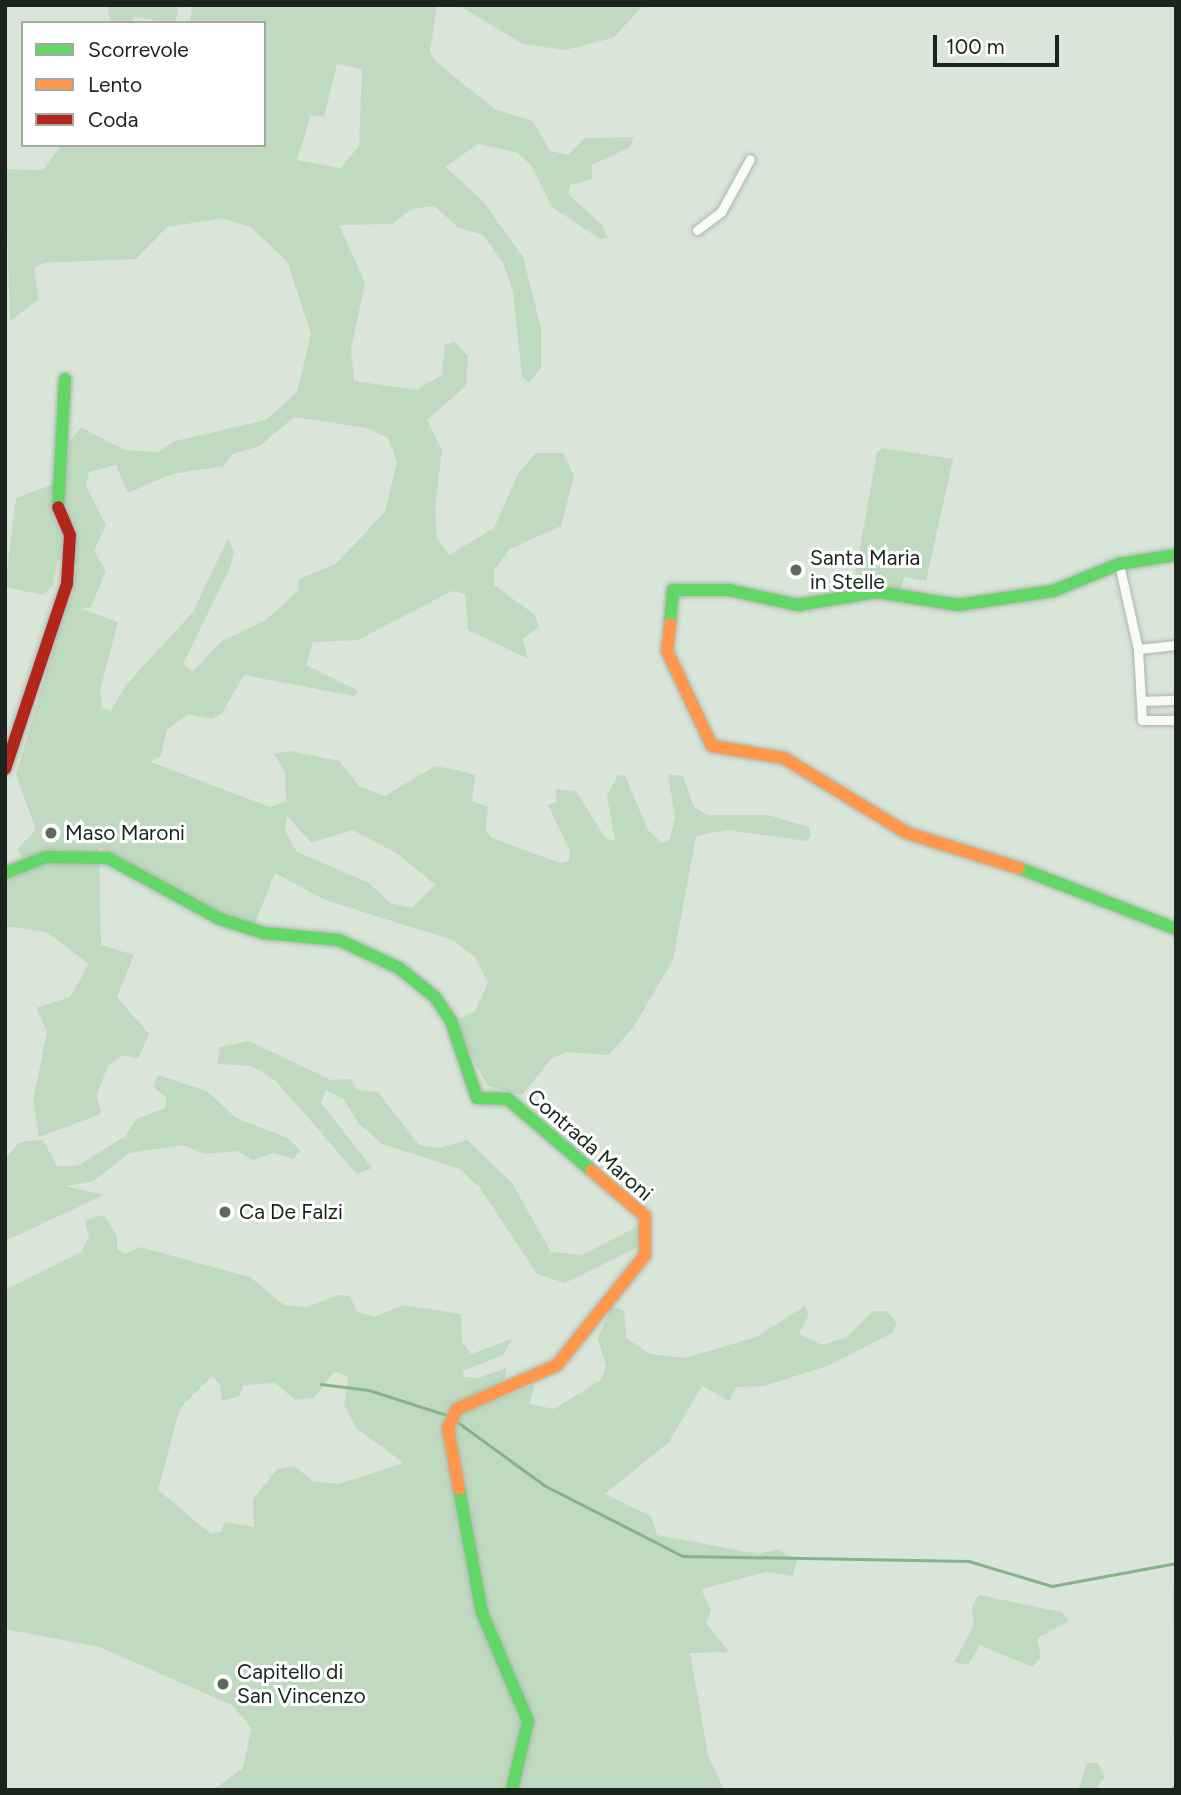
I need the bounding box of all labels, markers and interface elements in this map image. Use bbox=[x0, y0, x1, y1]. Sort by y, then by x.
legend bbox=[21, 21, 266, 147]
scale bar bbox=[936, 21, 1062, 65]
text: 100 m bbox=[946, 34, 1005, 59]
text: Scorrevole bbox=[88, 37, 189, 62]
text: Lento bbox=[88, 72, 142, 97]
text: Coda bbox=[88, 107, 138, 132]
place label: Santa Maria in Stelle bbox=[810, 545, 920, 595]
marker: Santa Maria in Stelle bbox=[788, 562, 804, 578]
place label: Maso Maroni bbox=[65, 820, 185, 846]
marker: Maso Maroni bbox=[43, 825, 59, 841]
street label: Contrada Maroni bbox=[522, 1084, 658, 1206]
place label: Ca De Falzi bbox=[239, 1199, 343, 1225]
marker: Ca De Falzi bbox=[217, 1204, 233, 1220]
place label: Capitello di San Vincenzo bbox=[237, 1659, 366, 1709]
marker: Capitello di San Vincenzo bbox=[215, 1676, 231, 1692]

